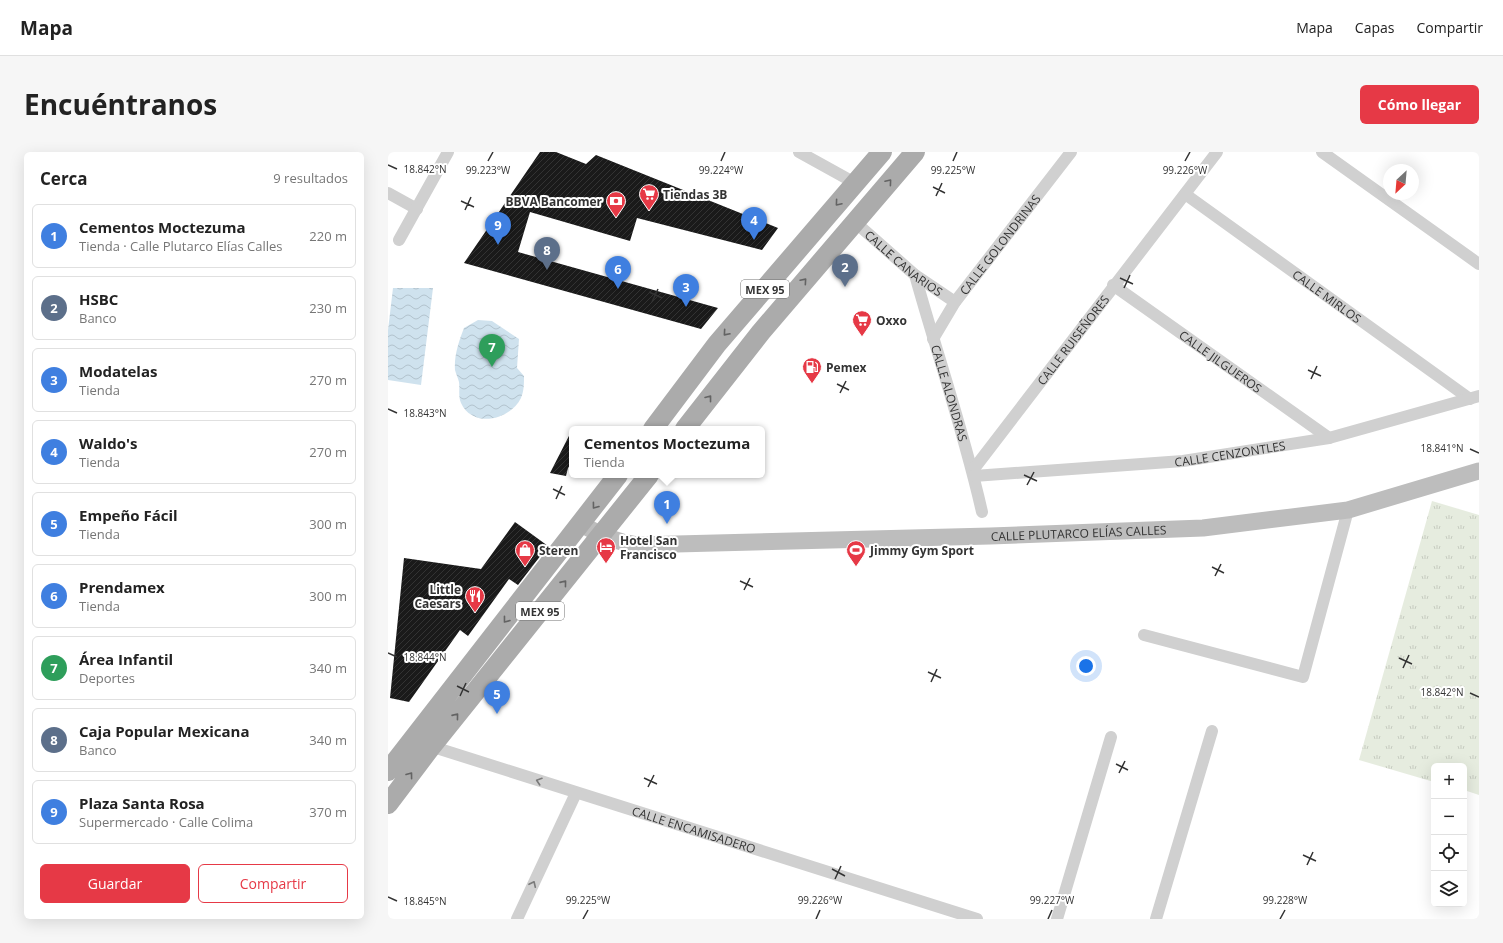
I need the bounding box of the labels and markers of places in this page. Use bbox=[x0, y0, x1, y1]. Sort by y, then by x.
supermarket icon: Tiendas 3B bbox=[638, 183, 660, 211]
place label: Tiendas 3B bbox=[663, 186, 727, 203]
bank icon: BBVA Bancomer bbox=[605, 190, 627, 218]
place label: BBVA Bancomer bbox=[506, 193, 603, 210]
pin: 4 bbox=[741, 207, 767, 240]
pin: 9 bbox=[485, 212, 511, 245]
pin: 8 bbox=[534, 237, 560, 270]
pin: 2 bbox=[832, 254, 858, 287]
pin: 6 bbox=[605, 256, 631, 289]
pin: 3 bbox=[673, 274, 699, 307]
supermarket icon: Oxxo bbox=[851, 309, 873, 337]
place label: Oxxo bbox=[876, 312, 907, 329]
pin: 7 bbox=[479, 334, 505, 367]
fuel station icon: Pemex bbox=[801, 356, 823, 384]
place label: Pemex bbox=[826, 359, 866, 376]
pin: 1 bbox=[654, 491, 680, 524]
place label: Hotel San Francisco bbox=[620, 532, 677, 563]
hotel icon: Hotel San Francisco bbox=[595, 536, 617, 564]
shop icon: Steren bbox=[514, 539, 536, 567]
sports icon: Jimmy Gym Sport bbox=[845, 539, 867, 567]
place label: Steren bbox=[539, 542, 578, 559]
place label: Jimmy Gym Sport bbox=[869, 542, 974, 559]
place label: Little Caesars bbox=[414, 581, 461, 612]
restaurant icon: Little Caesars bbox=[464, 585, 486, 613]
pin: 5 bbox=[484, 681, 510, 714]

